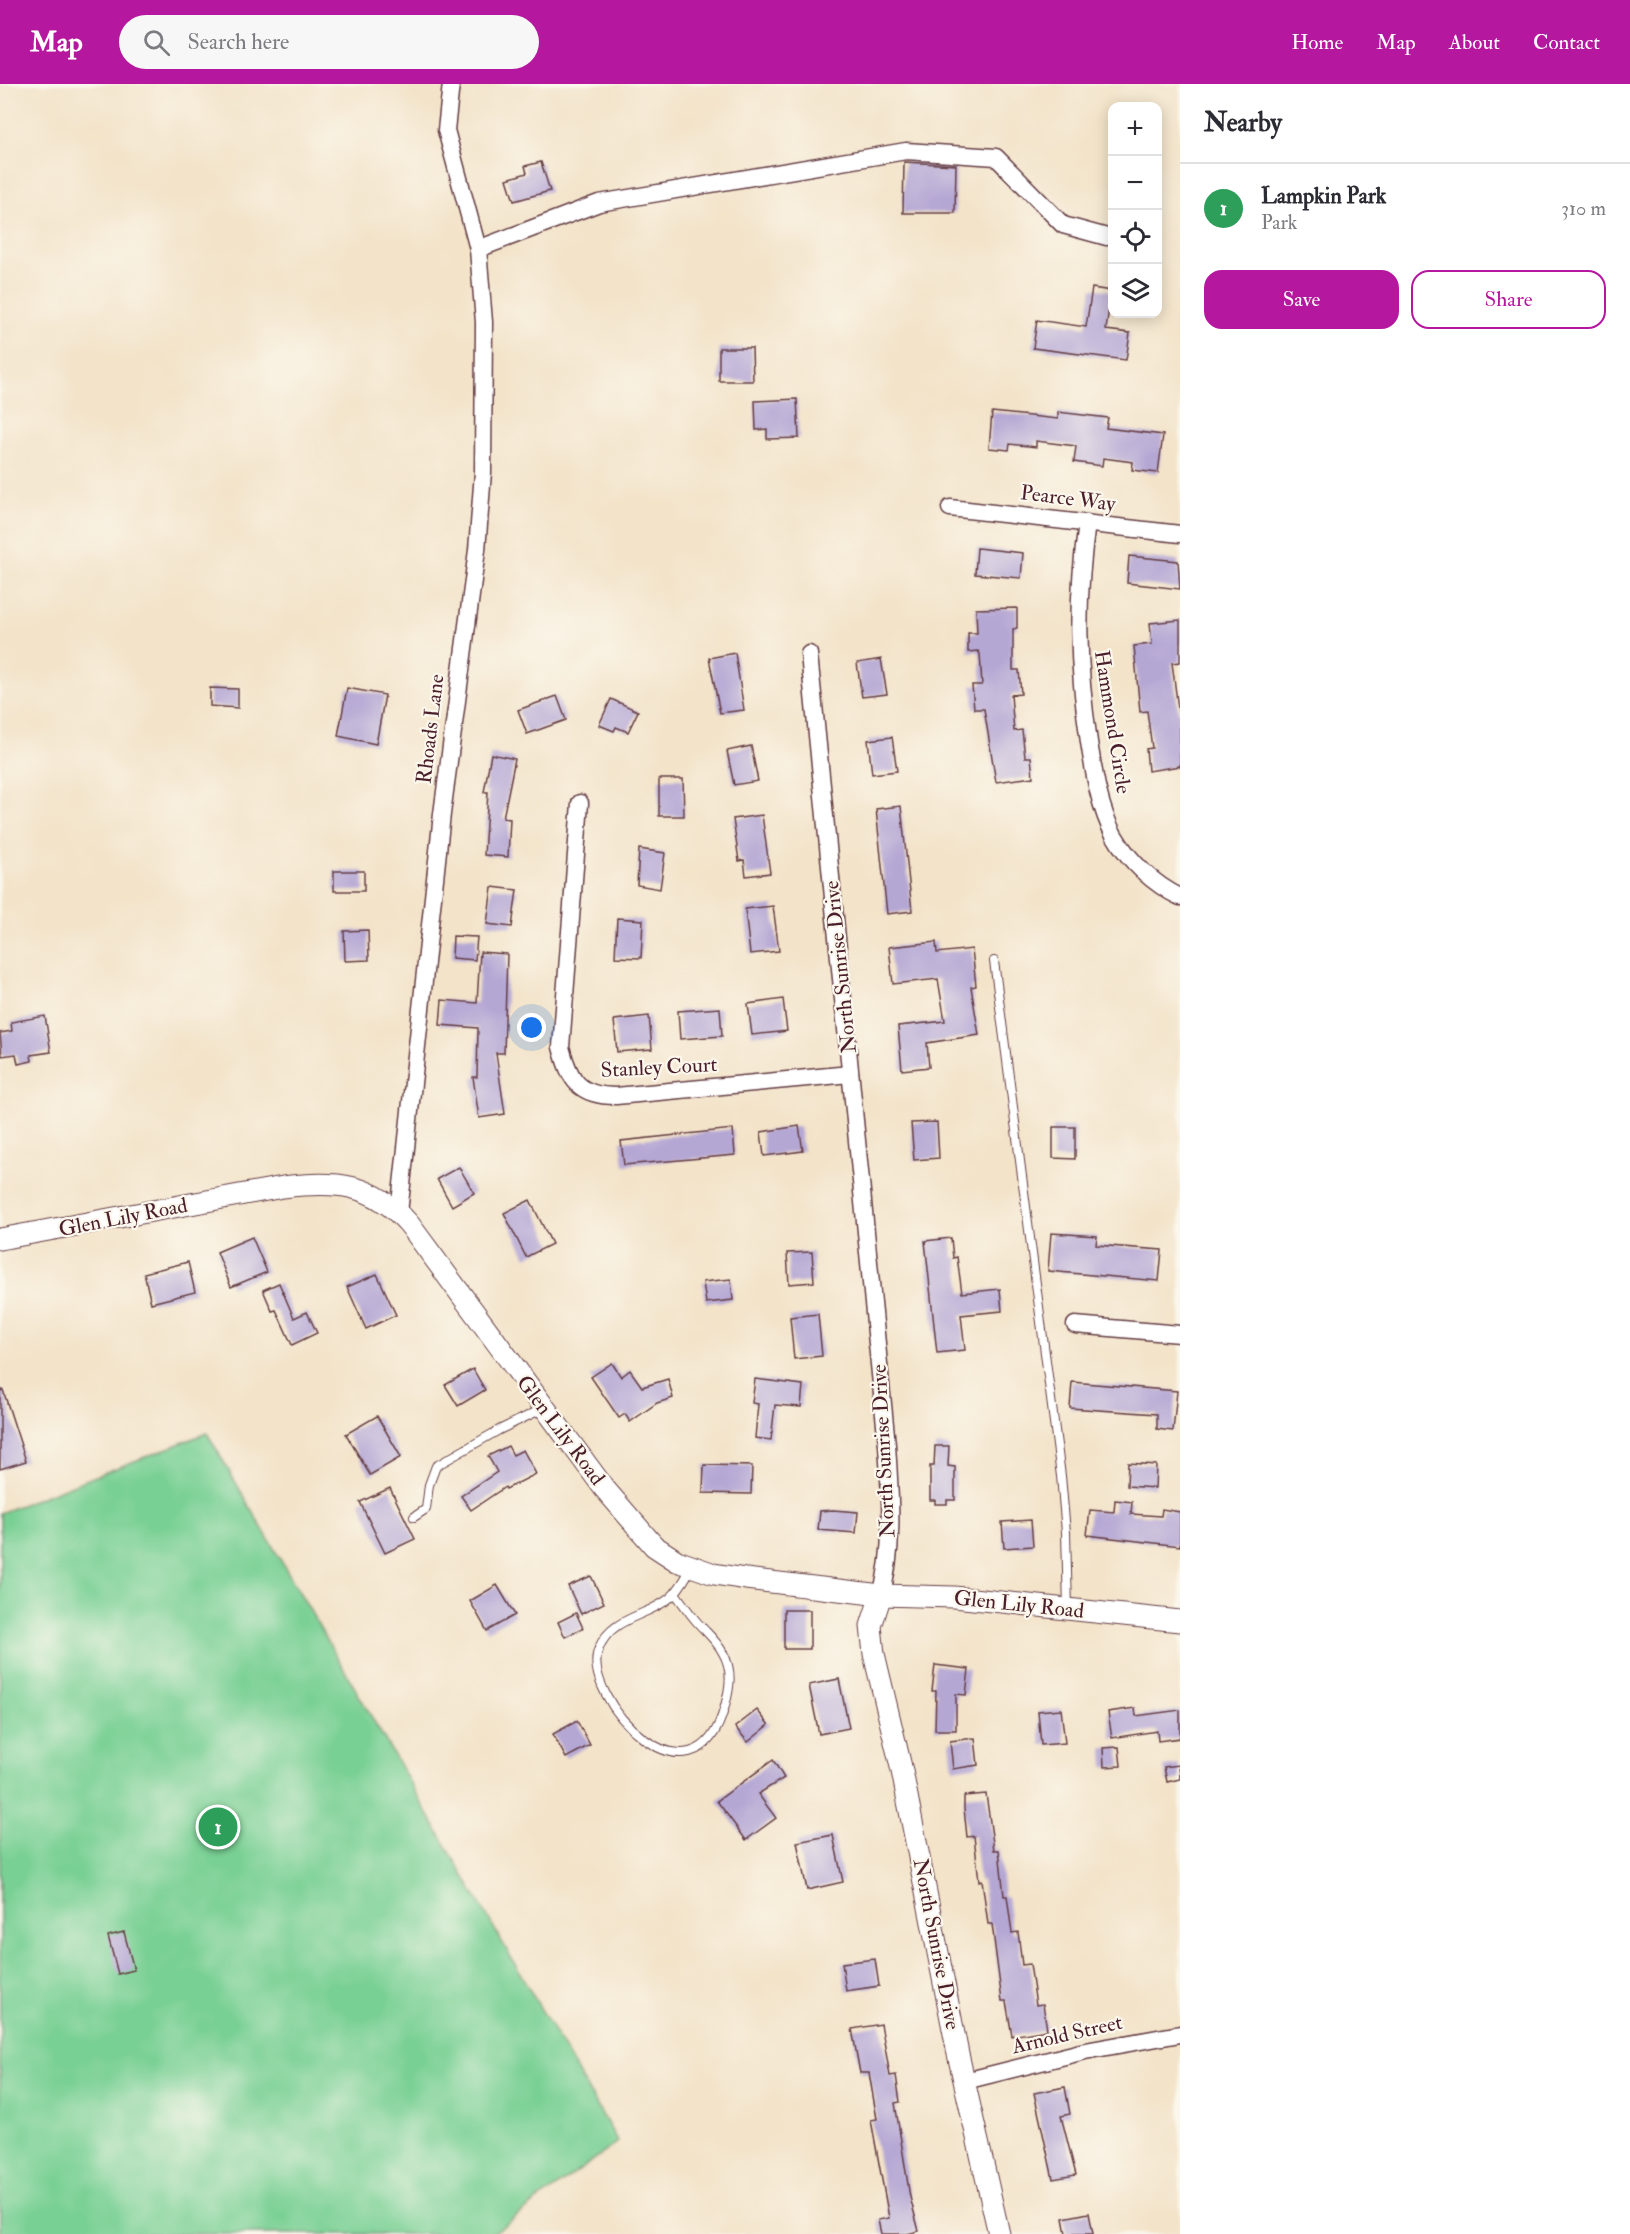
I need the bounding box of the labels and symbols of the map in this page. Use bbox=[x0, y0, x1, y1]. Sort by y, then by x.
street label: Pearce Way bbox=[1019, 479, 1118, 518]
street label: Hammond Circle bbox=[1088, 648, 1137, 796]
street label: Rhoads Lane bbox=[410, 673, 451, 785]
street label: North Sunrise Drive bbox=[818, 879, 863, 1055]
your location bbox=[517, 1013, 546, 1042]
street label: Stanley Court bbox=[600, 1051, 718, 1084]
street label: Glen Lily Road bbox=[56, 1192, 190, 1243]
street label: North Sunrise Drive bbox=[865, 1363, 902, 1538]
street label: Glen Lily Road bbox=[511, 1370, 611, 1491]
street label: Glen Lily Road bbox=[953, 1584, 1086, 1625]
pin: 1 bbox=[198, 1804, 238, 1850]
street label: North Sunrise Drive bbox=[907, 1856, 966, 2032]
street label: Arnold Street bbox=[1008, 2009, 1125, 2061]

